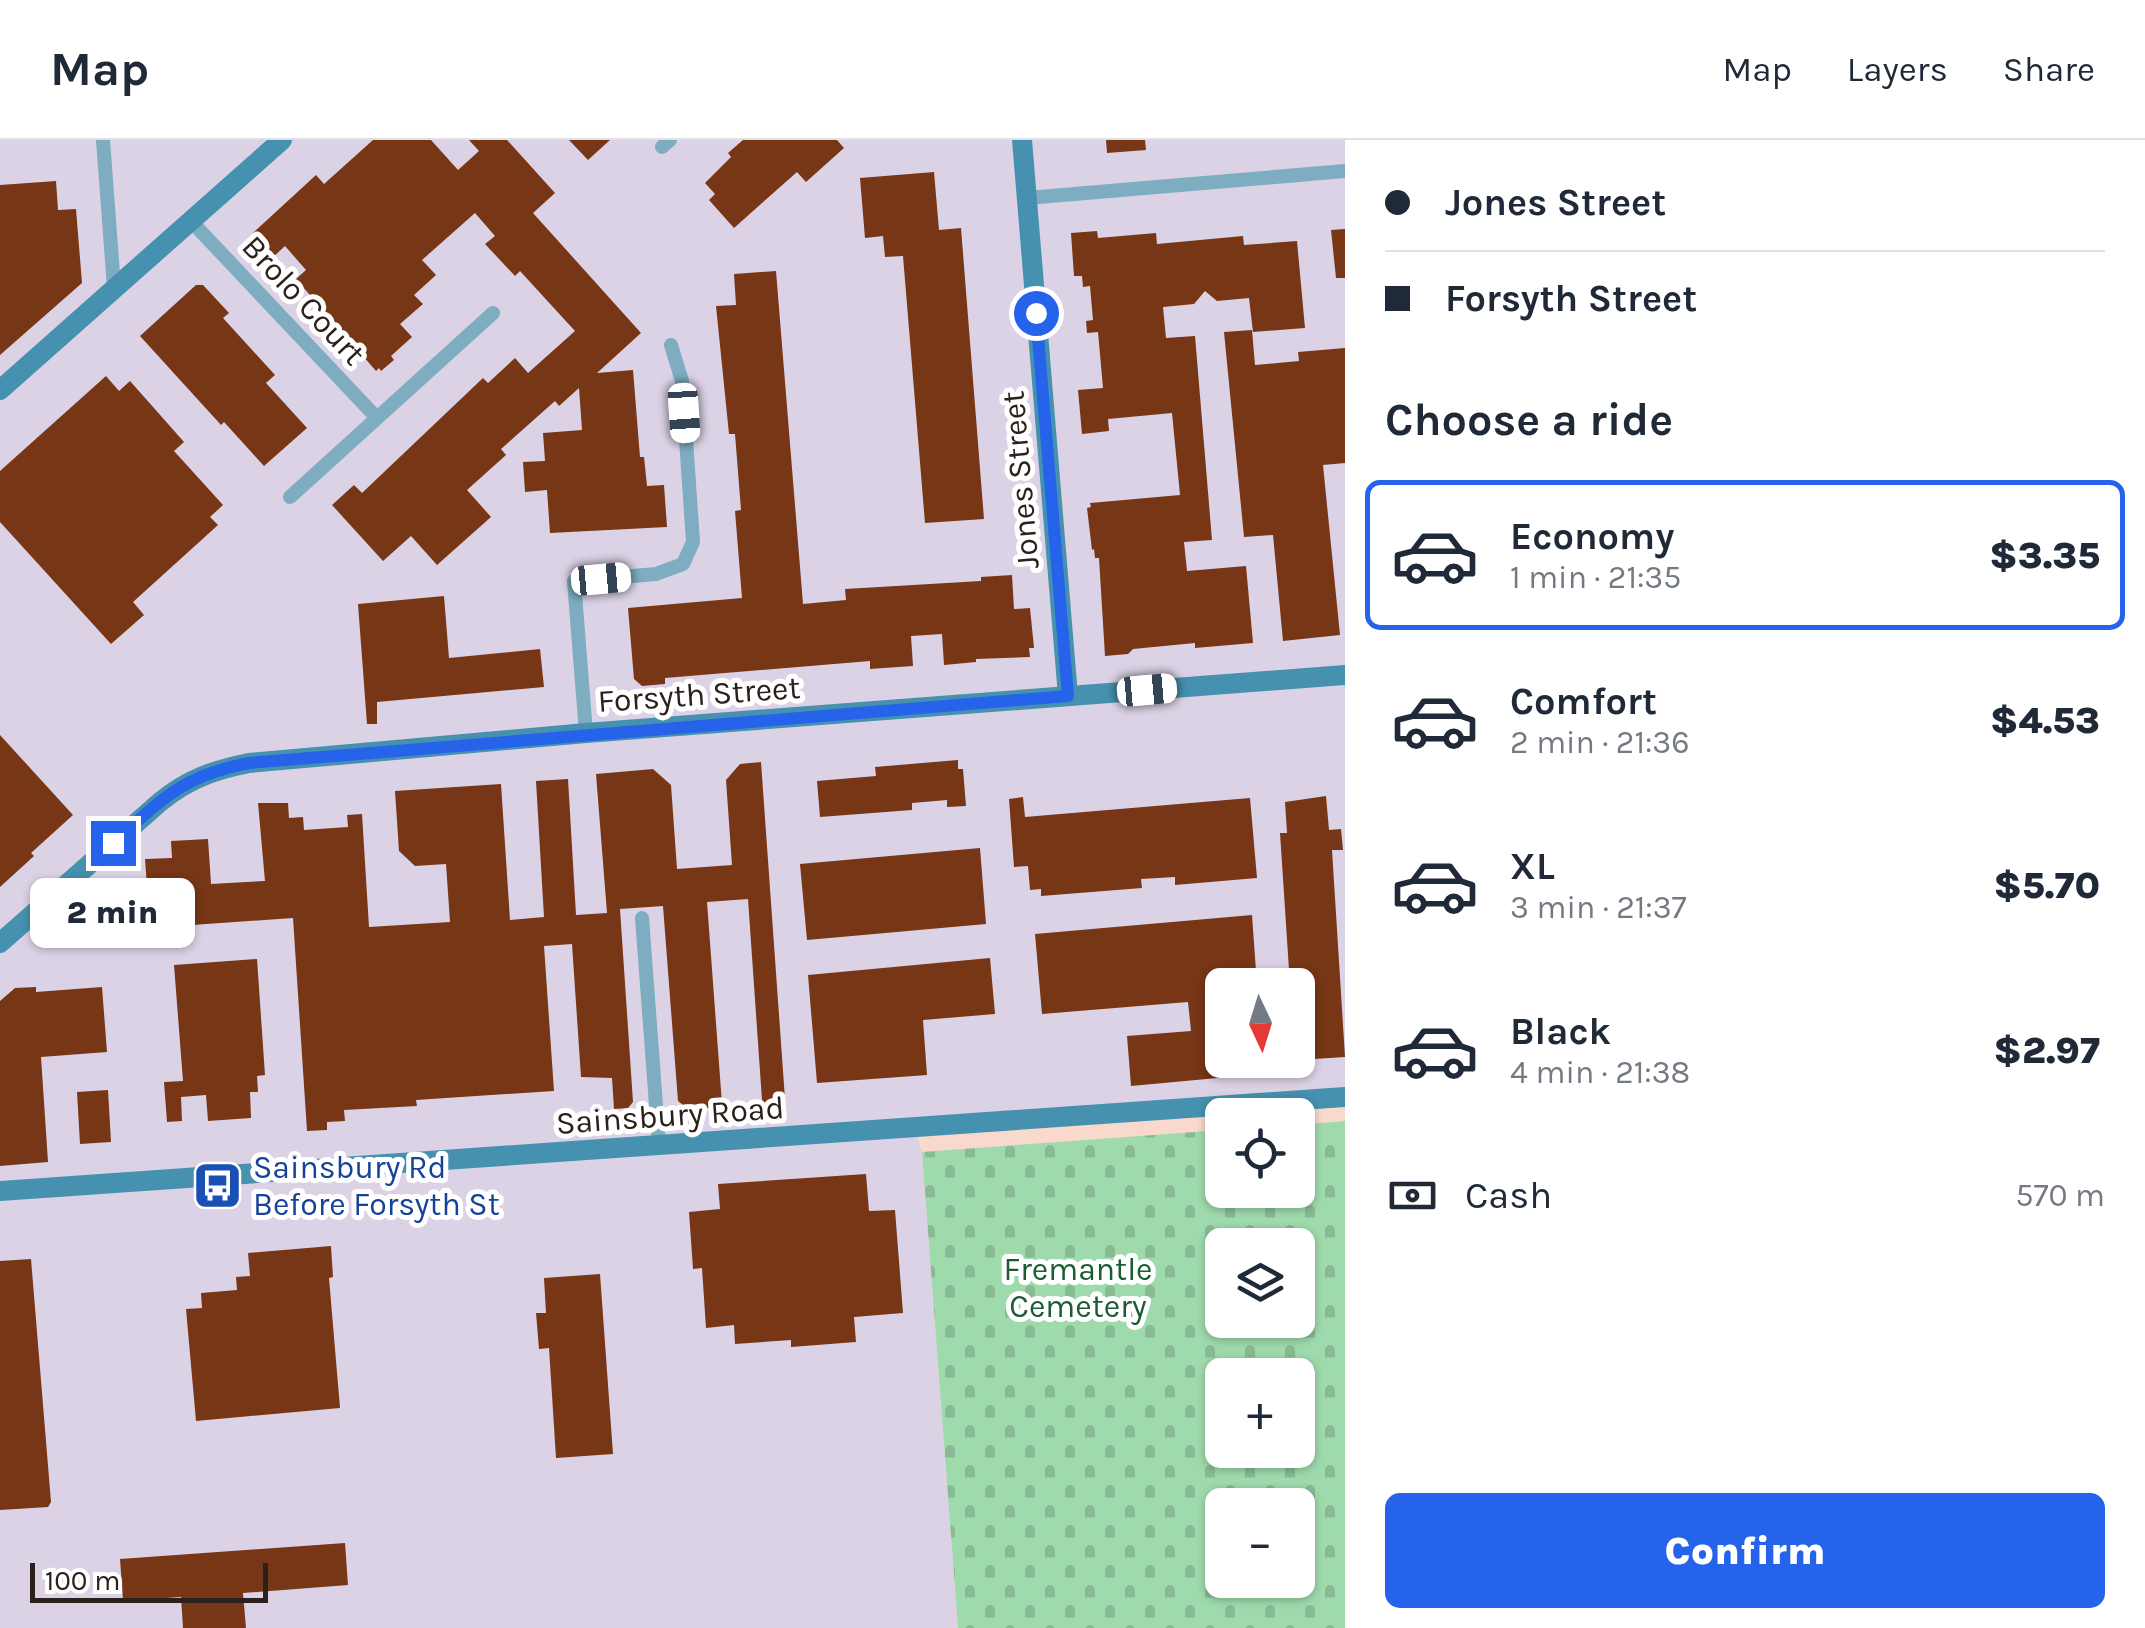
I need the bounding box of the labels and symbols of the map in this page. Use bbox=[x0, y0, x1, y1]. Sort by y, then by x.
street label: Brolo Court bbox=[234, 228, 373, 373]
route start bbox=[1014, 291, 1059, 336]
car bbox=[667, 382, 701, 444]
street label: Jones Street bbox=[994, 389, 1047, 570]
car bbox=[570, 561, 632, 597]
street label: Forsyth Street bbox=[597, 669, 801, 720]
car bbox=[1116, 672, 1178, 708]
route end bbox=[91, 821, 136, 866]
callout: 2 min bbox=[31, 878, 196, 948]
north arrow bbox=[1205, 968, 1315, 1078]
street label: Sainsbury Road bbox=[555, 1089, 785, 1142]
place label: Sainsbury Rd Before Forsyth St bbox=[253, 1149, 500, 1223]
bus stop icon: Sainsbury Rd Before Forsyth St bbox=[192, 1159, 244, 1211]
park label: Fremantle Cemetery bbox=[1003, 1251, 1153, 1325]
scale bar bbox=[30, 1558, 268, 1602]

